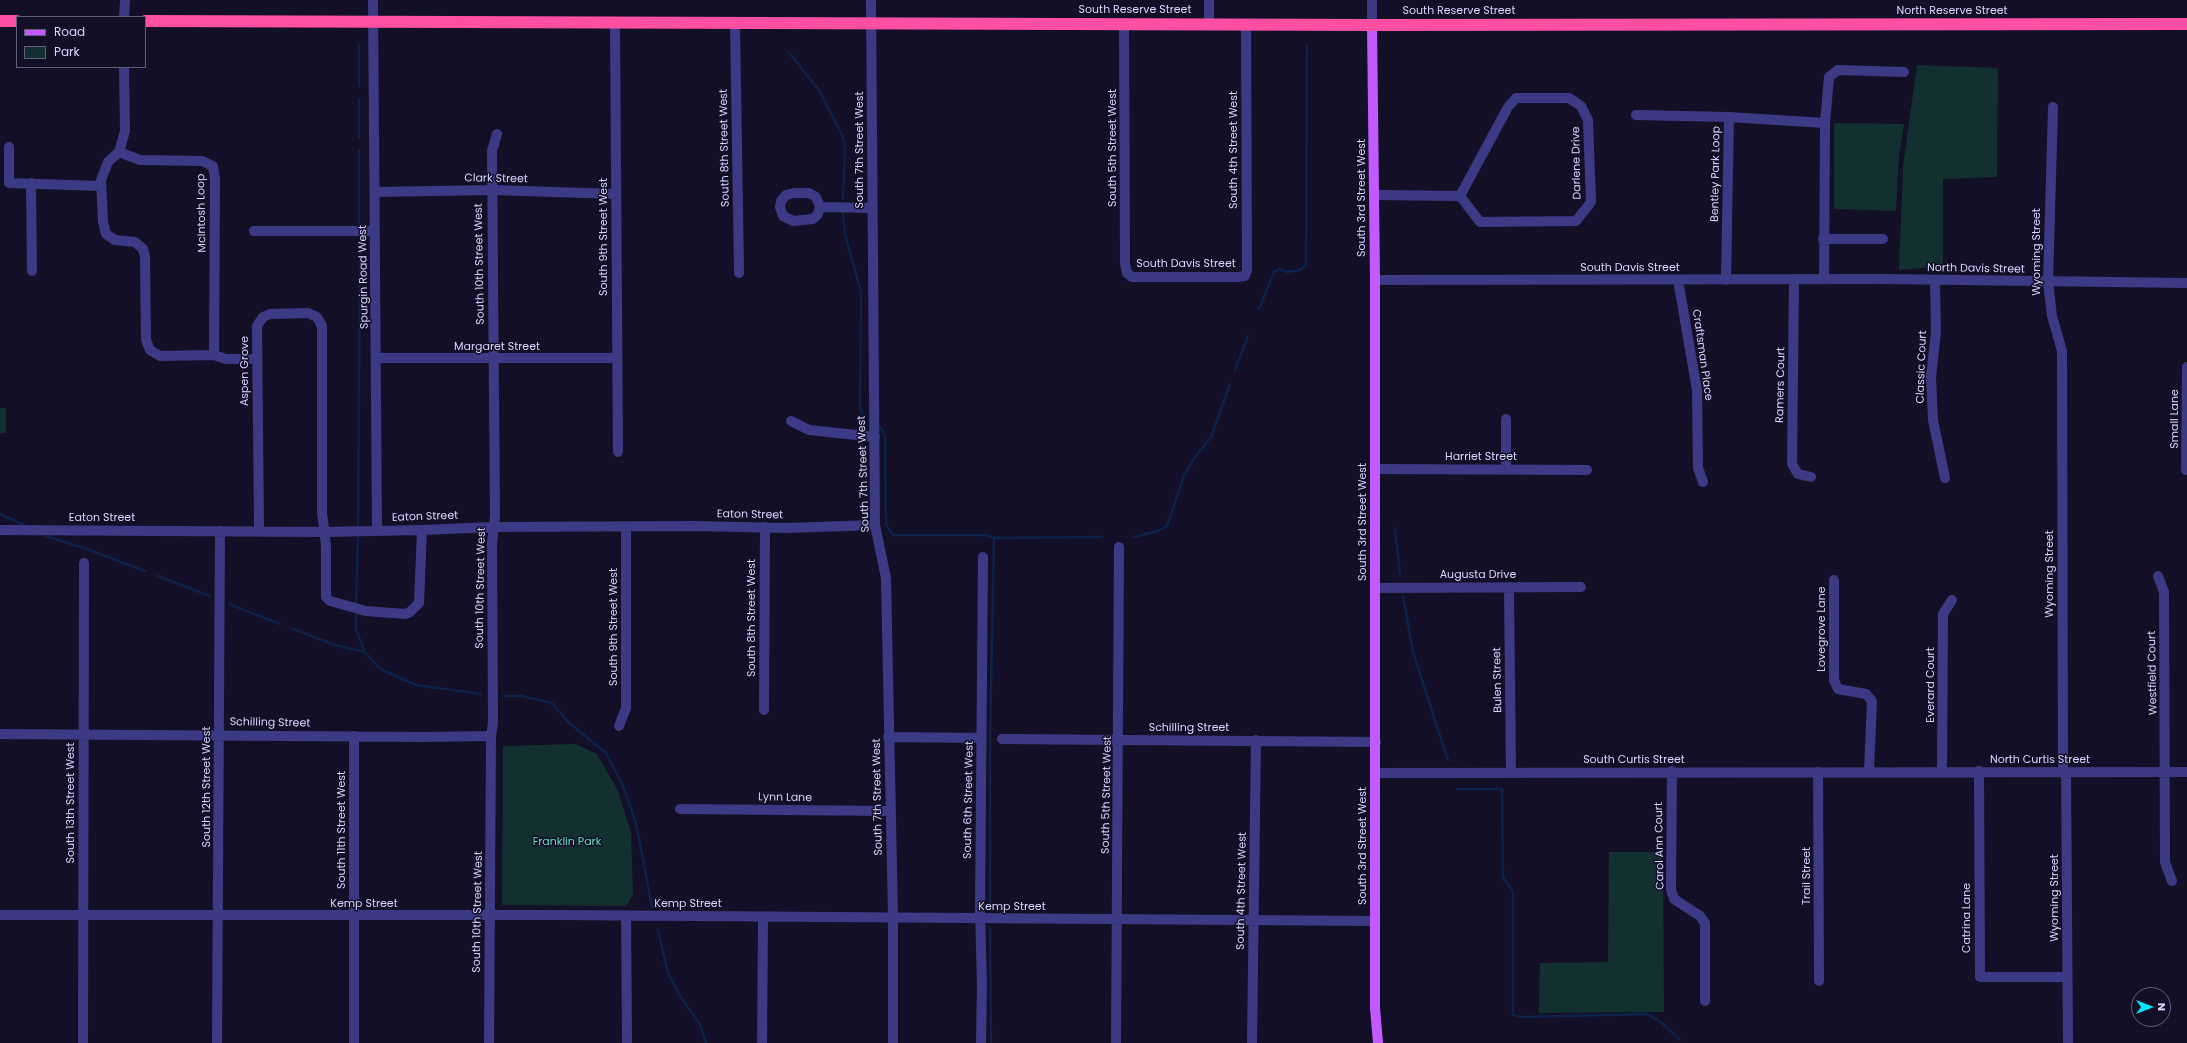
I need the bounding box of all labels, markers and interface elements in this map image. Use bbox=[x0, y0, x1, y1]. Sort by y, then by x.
street label: South Reserve Street bbox=[1079, 3, 1191, 17]
street label: South Reserve Street bbox=[1403, 4, 1515, 18]
street label: North Reserve Street bbox=[1896, 4, 2008, 18]
legend bbox=[16, 16, 146, 68]
text: Road bbox=[54, 23, 85, 40]
text: Park bbox=[54, 43, 80, 60]
street label: South 8th Street West bbox=[717, 89, 733, 207]
street label: South 5th Street West bbox=[1106, 89, 1120, 207]
street label: South 4th Street West bbox=[1227, 91, 1241, 209]
street label: South 7th Street West bbox=[853, 92, 867, 208]
street label: Darlene Drive bbox=[1570, 126, 1584, 200]
street label: Bentley Park Loop bbox=[1709, 126, 1723, 222]
street label: South 3rd Street West bbox=[1355, 139, 1369, 257]
street label: Clark Street bbox=[464, 172, 528, 186]
street label: McIntosh Loop bbox=[195, 173, 209, 253]
street label: South 9th Street West bbox=[597, 178, 611, 296]
street label: South 10th Street West bbox=[472, 203, 488, 325]
street label: Wyoming Street bbox=[2030, 208, 2044, 296]
street label: Spurgin Road West bbox=[356, 225, 372, 329]
street label: South Davis Street bbox=[1136, 257, 1236, 271]
street label: South Davis Street bbox=[1580, 261, 1680, 275]
street label: North Davis Street bbox=[1927, 262, 2025, 276]
street label: Craftsman Place bbox=[1689, 308, 1715, 402]
street label: Classic Court bbox=[1914, 330, 1930, 404]
street label: Aspen Grove bbox=[238, 336, 252, 406]
street label: Margaret Street bbox=[454, 340, 540, 354]
street label: Ramers Court bbox=[1774, 347, 1788, 423]
street label: Small Lane bbox=[2168, 389, 2182, 449]
street label: South 7th Street West bbox=[855, 415, 873, 533]
street label: Harriet Street bbox=[1445, 450, 1517, 464]
street label: South 3rd Street West bbox=[1356, 463, 1370, 581]
street label: Eaton Street bbox=[717, 508, 783, 522]
street label: Eaton Street bbox=[392, 509, 458, 525]
street label: Eaton Street bbox=[69, 511, 135, 525]
street label: South 10th Street West bbox=[473, 527, 489, 649]
street label: Wyoming Street bbox=[2043, 530, 2057, 618]
street label: South 8th Street West bbox=[745, 559, 759, 677]
street label: South 9th Street West bbox=[607, 568, 621, 686]
street label: Augusta Drive bbox=[1440, 568, 1516, 582]
street label: Lovegrove Lane bbox=[1815, 586, 1829, 672]
street label: Westfield Court bbox=[2146, 631, 2160, 715]
street label: Bulen Street bbox=[1491, 647, 1505, 713]
street label: Everard Court bbox=[1924, 647, 1938, 723]
street label: Schilling Street bbox=[230, 716, 310, 730]
street label: Schilling Street bbox=[1149, 721, 1229, 735]
street label: South 12th Street West bbox=[200, 727, 214, 847]
street label: South 5th Street West bbox=[1099, 736, 1115, 854]
street label: South 7th Street West bbox=[870, 738, 886, 856]
street label: South 6th Street West bbox=[961, 741, 977, 859]
street label: South 13th Street West bbox=[64, 743, 78, 863]
street label: South Curtis Street bbox=[1583, 753, 1685, 767]
street label: North Curtis Street bbox=[1990, 753, 2090, 767]
street label: South 11th Street West bbox=[335, 771, 349, 889]
street label: South 3rd Street West bbox=[1356, 787, 1370, 905]
street label: Lynn Lane bbox=[758, 791, 812, 805]
street label: Carol Ann Court bbox=[1653, 802, 1667, 890]
street label: South 4th Street West bbox=[1234, 832, 1250, 950]
park label: Franklin Park bbox=[533, 835, 601, 849]
street label: Trail Street bbox=[1800, 847, 1814, 905]
street label: South 10th Street West bbox=[470, 851, 486, 973]
street label: Wyoming Street bbox=[2048, 854, 2062, 942]
street label: Catrina Lane bbox=[1960, 883, 1974, 953]
street label: Kemp Street bbox=[330, 897, 398, 911]
street label: Kemp Street bbox=[654, 897, 722, 911]
street label: Kemp Street bbox=[978, 900, 1046, 914]
north arrow bbox=[2131, 987, 2171, 1027]
text: N bbox=[2154, 1003, 2170, 1011]

